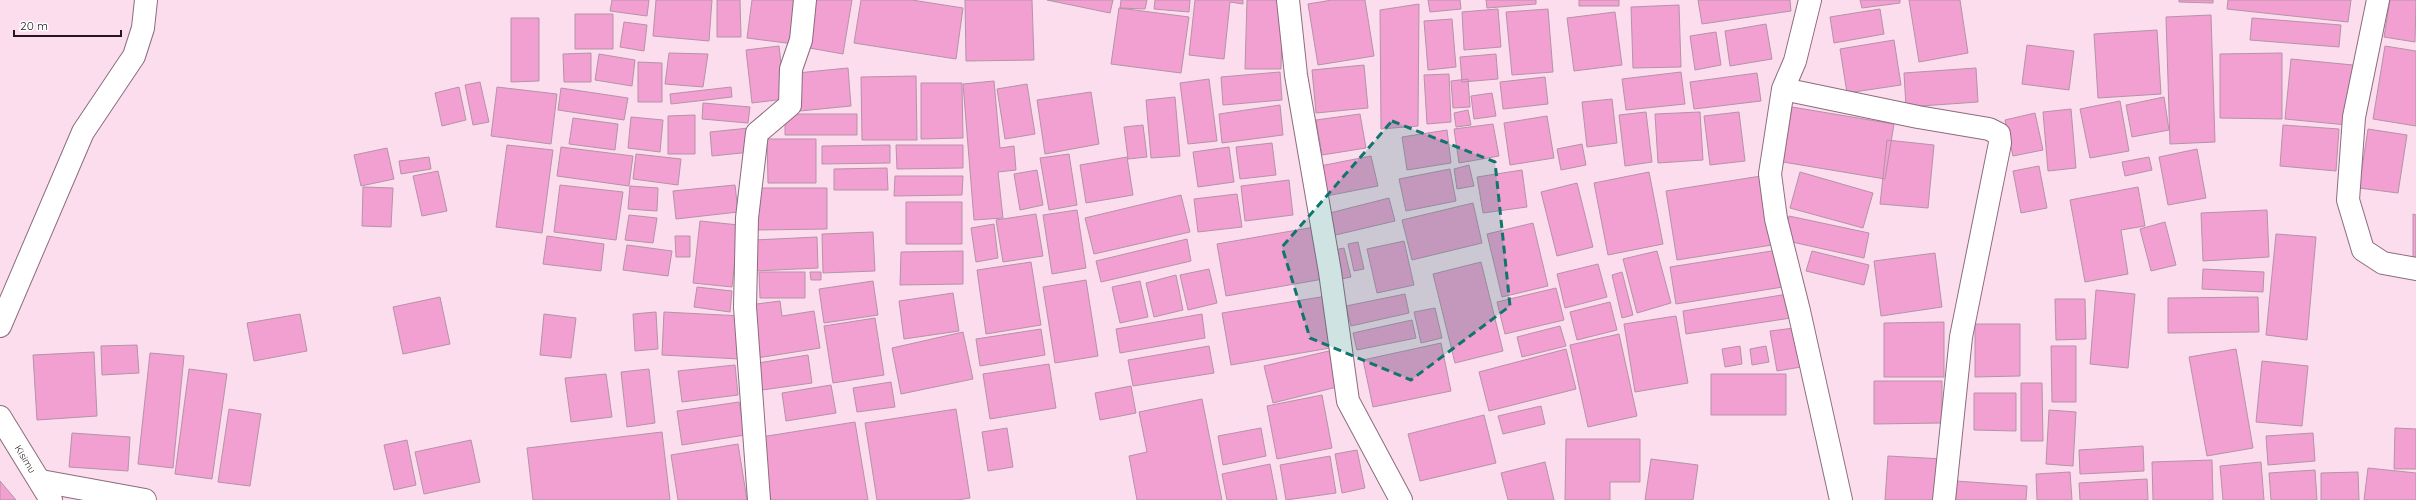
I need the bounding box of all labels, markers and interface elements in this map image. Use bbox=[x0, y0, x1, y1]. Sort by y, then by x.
scale bar bbox=[14, 12, 121, 38]
text: 20 m bbox=[20, 18, 48, 33]
street label: Kisimu bbox=[12, 442, 39, 475]

